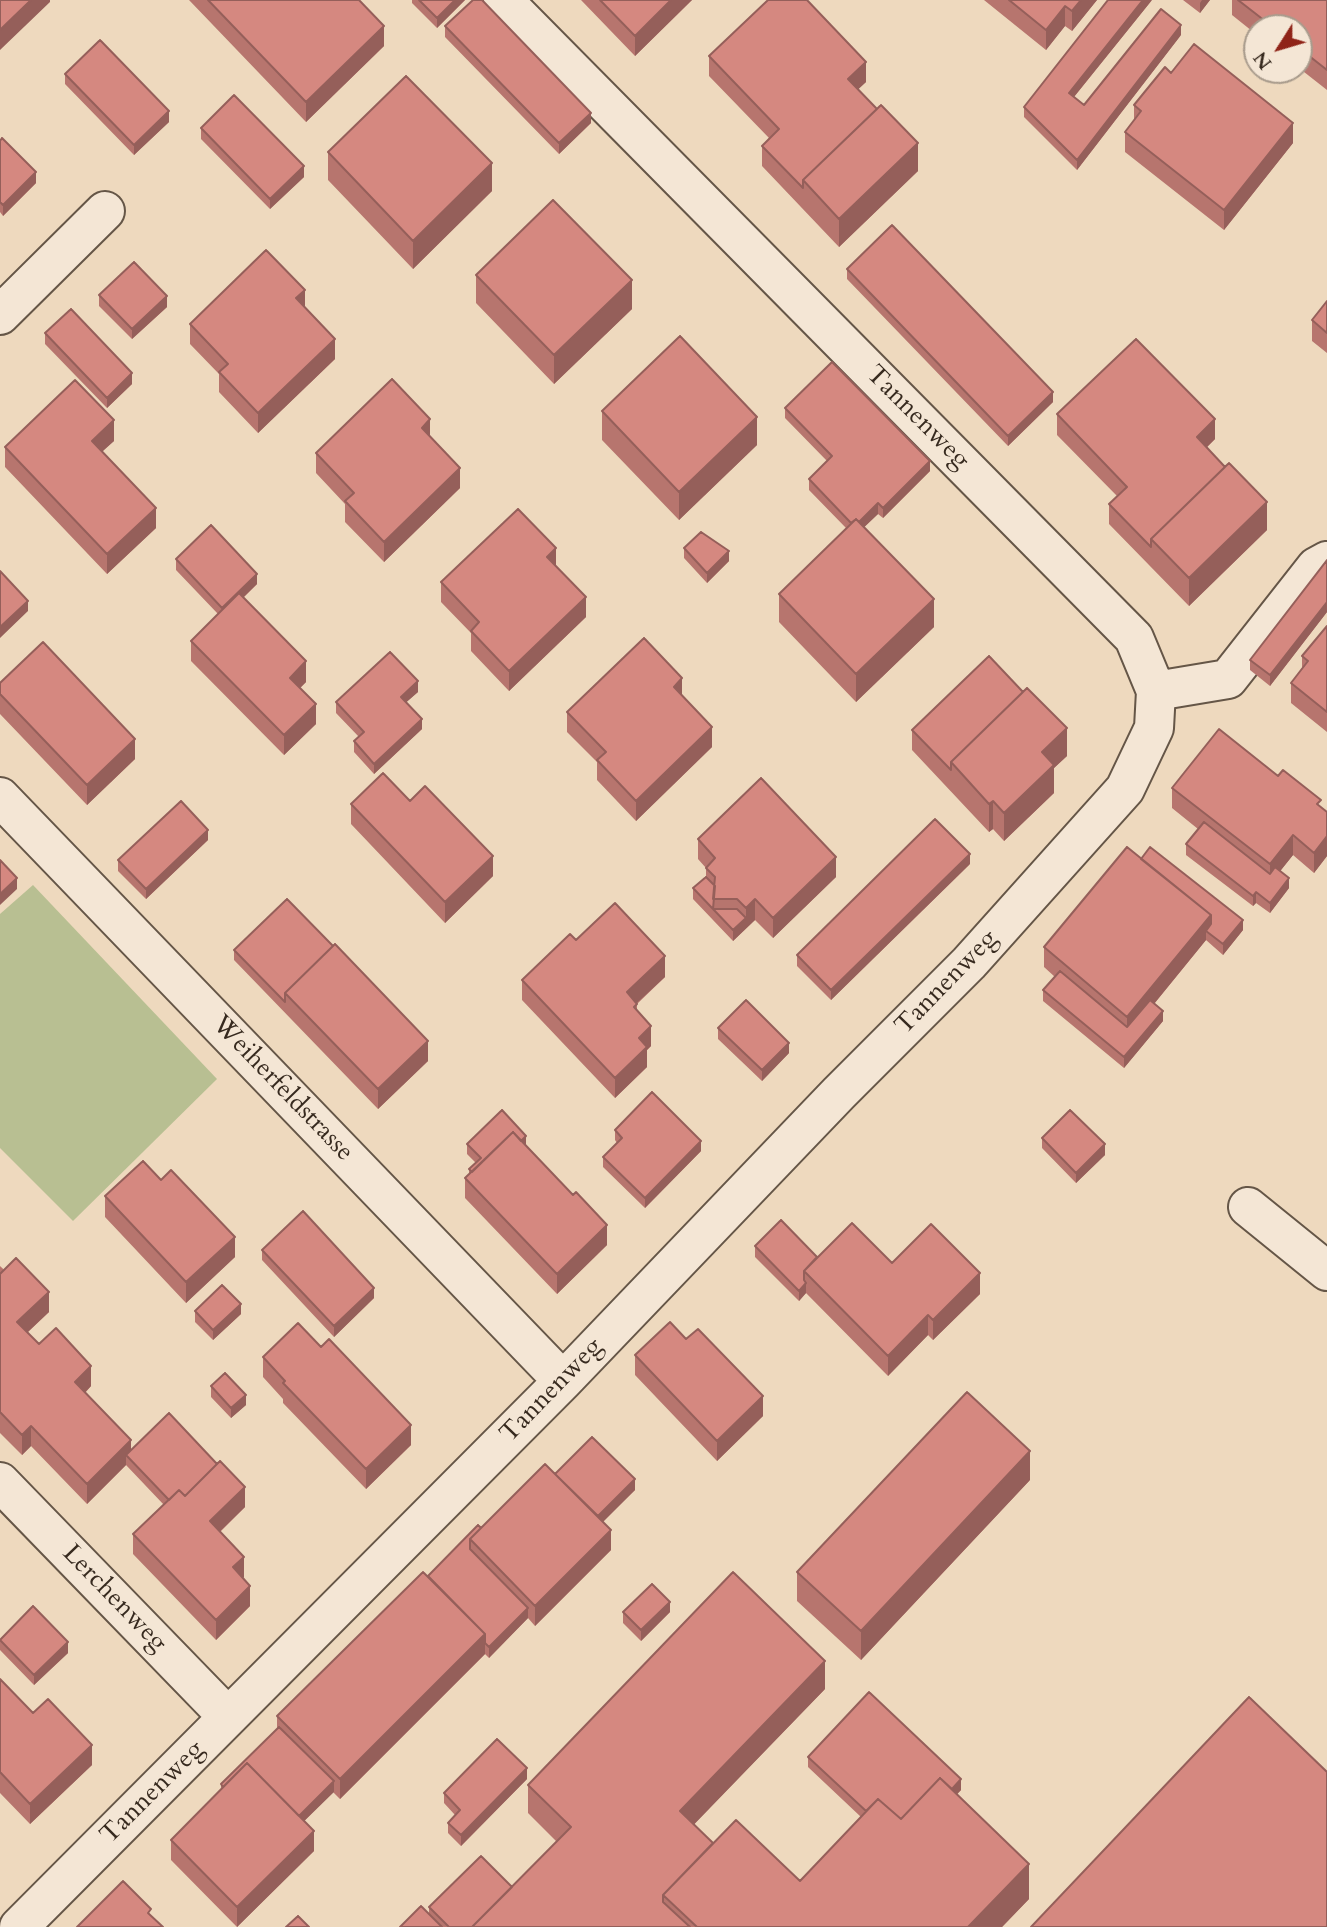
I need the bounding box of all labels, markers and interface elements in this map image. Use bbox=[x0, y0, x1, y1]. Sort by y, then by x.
north arrow bbox=[1243, 14, 1313, 84]
text: N bbox=[1247, 46, 1278, 75]
street label: Tannenweg bbox=[859, 360, 975, 476]
street label: Tannenweg bbox=[889, 924, 1005, 1042]
street label: Weiherfeldstrasse bbox=[205, 1010, 359, 1168]
street label: Tannenweg bbox=[494, 1332, 610, 1450]
street label: Lerchenweg bbox=[55, 1539, 173, 1659]
street label: Tannenweg bbox=[95, 1735, 211, 1851]

